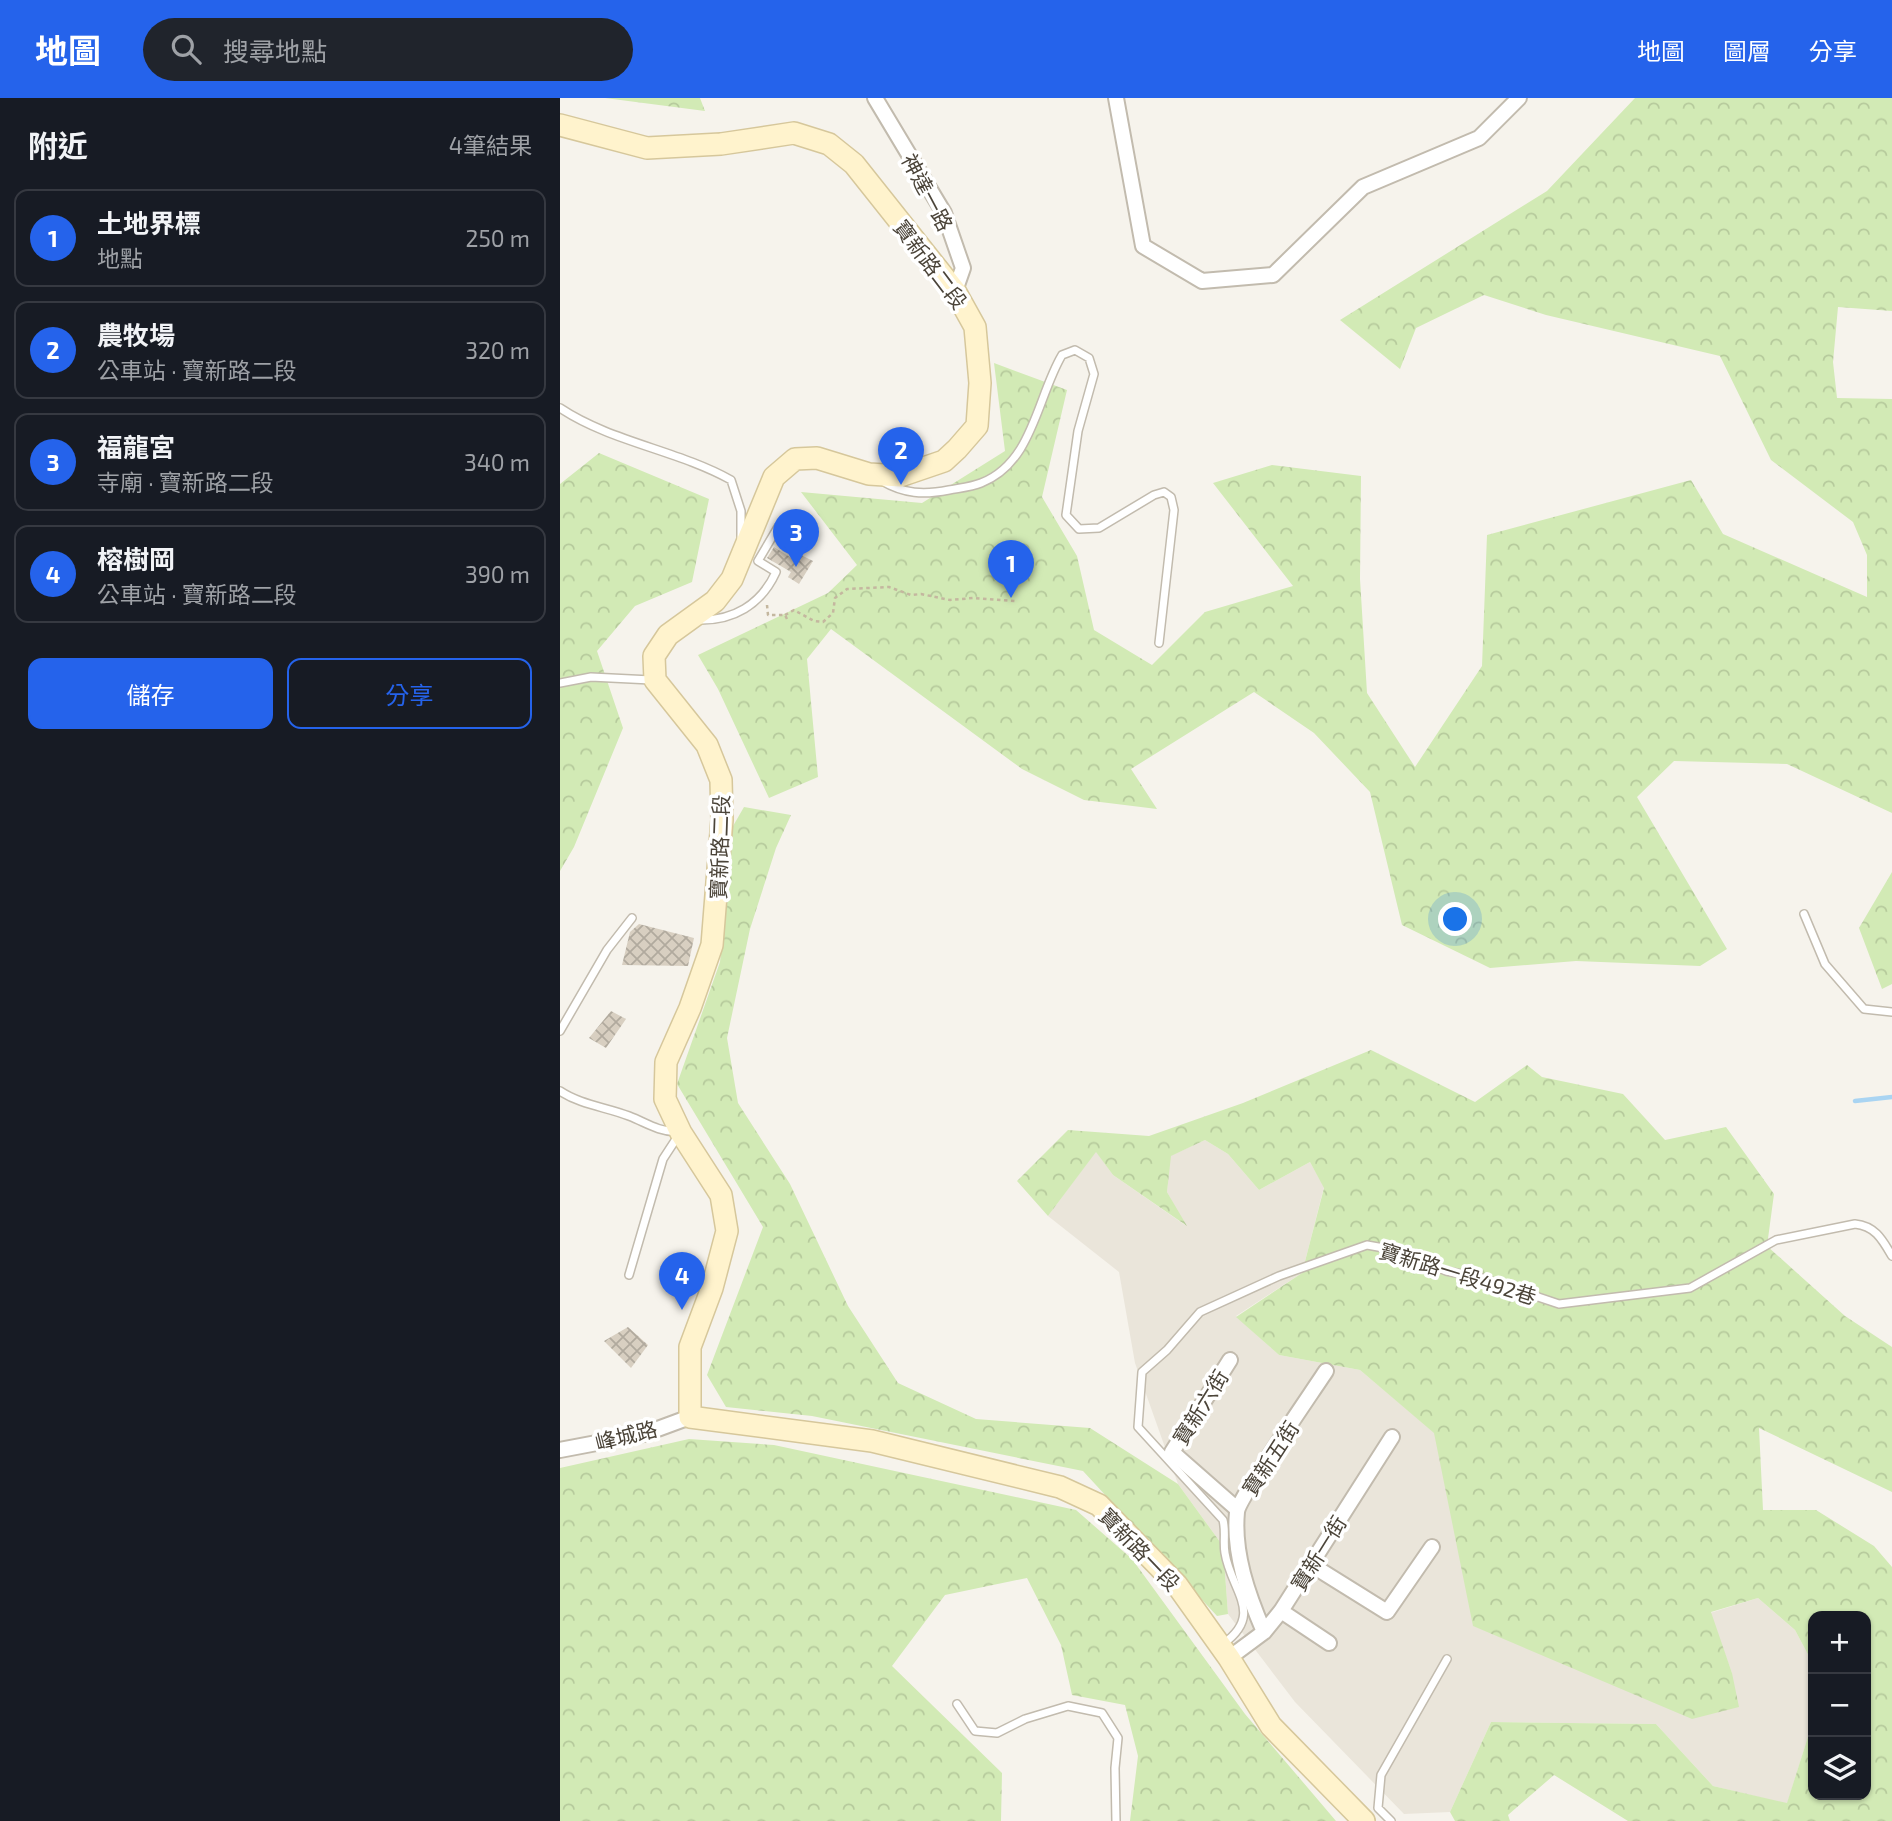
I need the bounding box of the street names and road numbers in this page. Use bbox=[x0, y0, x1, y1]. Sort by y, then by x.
street label: 神達一路 bbox=[897, 149, 959, 235]
street label: 寶新路二段 bbox=[889, 215, 973, 313]
street label: 寶新路二段 bbox=[705, 794, 733, 900]
street label: 寶新路一段492巷 bbox=[1377, 1237, 1539, 1309]
street label: 寶新六街 bbox=[1167, 1365, 1233, 1449]
street label: 峰城路 bbox=[592, 1415, 660, 1455]
street label: 寶新五街 bbox=[1237, 1416, 1303, 1500]
street label: 寶新路一段 bbox=[1095, 1503, 1185, 1595]
street label: 寶新一街 bbox=[1285, 1511, 1351, 1595]

